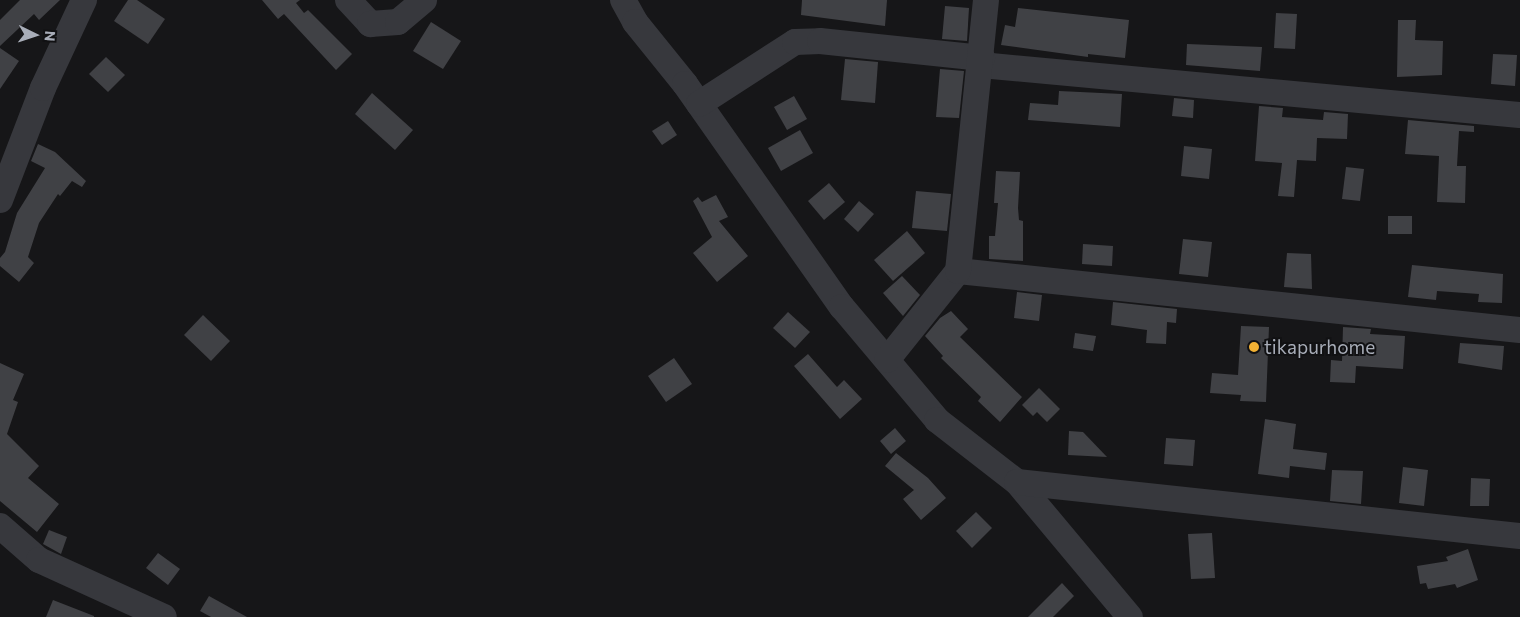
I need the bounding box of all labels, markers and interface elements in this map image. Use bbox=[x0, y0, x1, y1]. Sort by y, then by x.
north arrow bbox=[10, 10, 60, 60]
text: N bbox=[42, 30, 59, 42]
place label: tikapurhome bbox=[1264, 336, 1375, 358]
marker: tikapurhome bbox=[1248, 341, 1260, 353]

